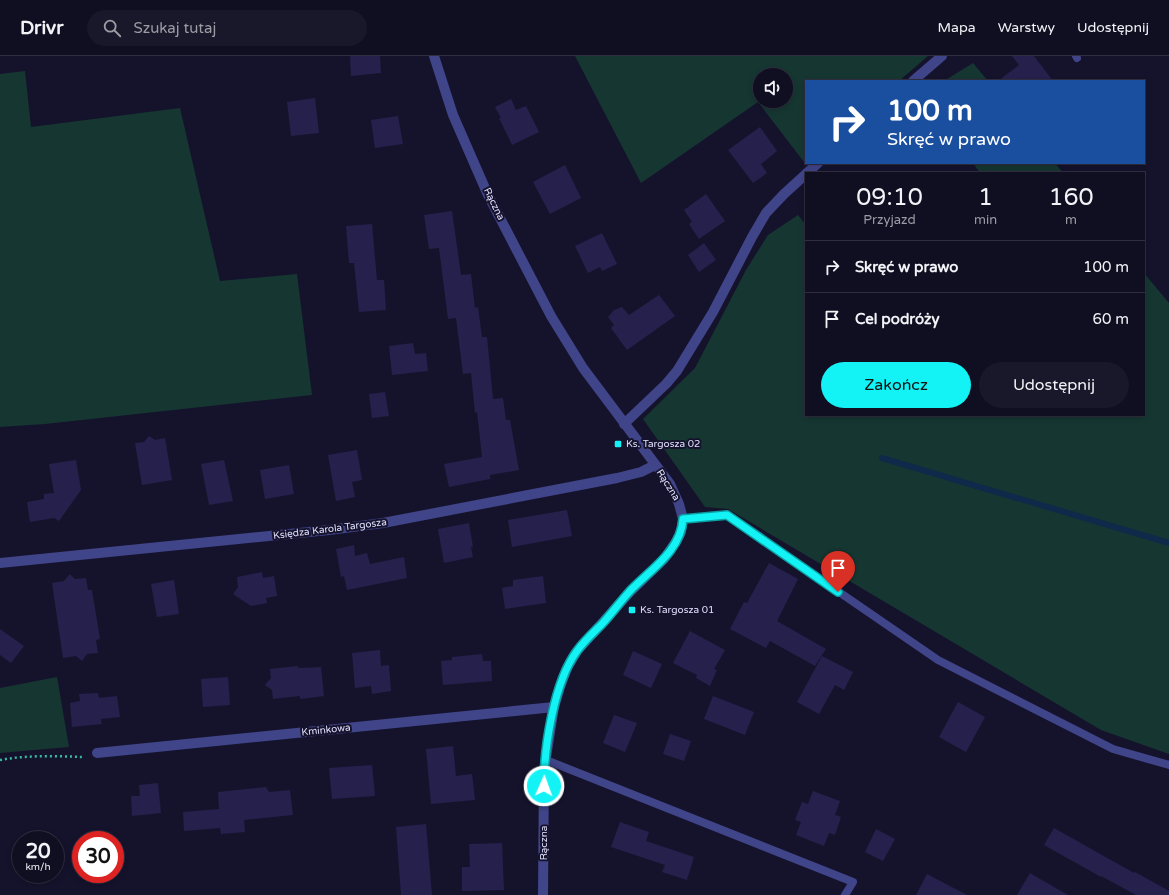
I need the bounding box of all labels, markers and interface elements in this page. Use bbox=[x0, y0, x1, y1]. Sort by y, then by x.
search box bbox=[87, 10, 367, 46]
text: Drivr bbox=[20, 17, 63, 39]
icon: search bbox=[101, 17, 123, 39]
text: Szukaj tutaj bbox=[133, 19, 216, 37]
text: Mapa bbox=[938, 19, 976, 36]
text: Warstwy bbox=[998, 19, 1055, 36]
text: Udostępnij bbox=[1077, 19, 1149, 36]
map controls bbox=[753, 68, 793, 108]
button: sound bbox=[753, 68, 793, 108]
text: 100 m bbox=[887, 94, 973, 128]
icon: right bbox=[821, 96, 873, 148]
text: Skręć w prawo bbox=[887, 128, 1011, 150]
text: 09:10 bbox=[856, 183, 923, 212]
text: 1 bbox=[978, 183, 993, 212]
text: 160 bbox=[1048, 183, 1094, 212]
street label: Rączna bbox=[481, 186, 507, 222]
text: Przyjazd bbox=[863, 212, 916, 228]
text: min bbox=[974, 212, 997, 228]
text: m bbox=[1065, 212, 1077, 228]
icon: right bbox=[821, 256, 843, 278]
text: Skręć w prawo bbox=[855, 258, 958, 276]
text: 100 m bbox=[1083, 258, 1129, 276]
icon: arrive bbox=[821, 308, 843, 330]
text: Cel podróży bbox=[855, 310, 940, 328]
text: 60 m bbox=[1092, 310, 1129, 328]
button: Zakończ bbox=[821, 362, 971, 408]
button: Udostępnij bbox=[979, 362, 1129, 408]
place label: Ks. Targosza 02 bbox=[626, 438, 700, 450]
marker: Ks. Targosza 02 bbox=[613, 439, 623, 449]
street label: Rączna bbox=[654, 467, 682, 503]
street label: Księdza Karola Targosza bbox=[273, 516, 387, 542]
pin bbox=[821, 551, 855, 592]
icon: arrive bbox=[827, 557, 849, 579]
place label: Ks. Targosza 01 bbox=[640, 604, 714, 616]
marker: Ks. Targosza 01 bbox=[627, 605, 637, 615]
street label: Kminkowa bbox=[301, 721, 351, 739]
position arrow bbox=[523, 765, 565, 807]
street label: Rączna bbox=[538, 826, 550, 860]
speed limit sign: 30 bbox=[72, 831, 124, 883]
text: 20 bbox=[25, 840, 51, 864]
text: km/h bbox=[25, 861, 51, 873]

